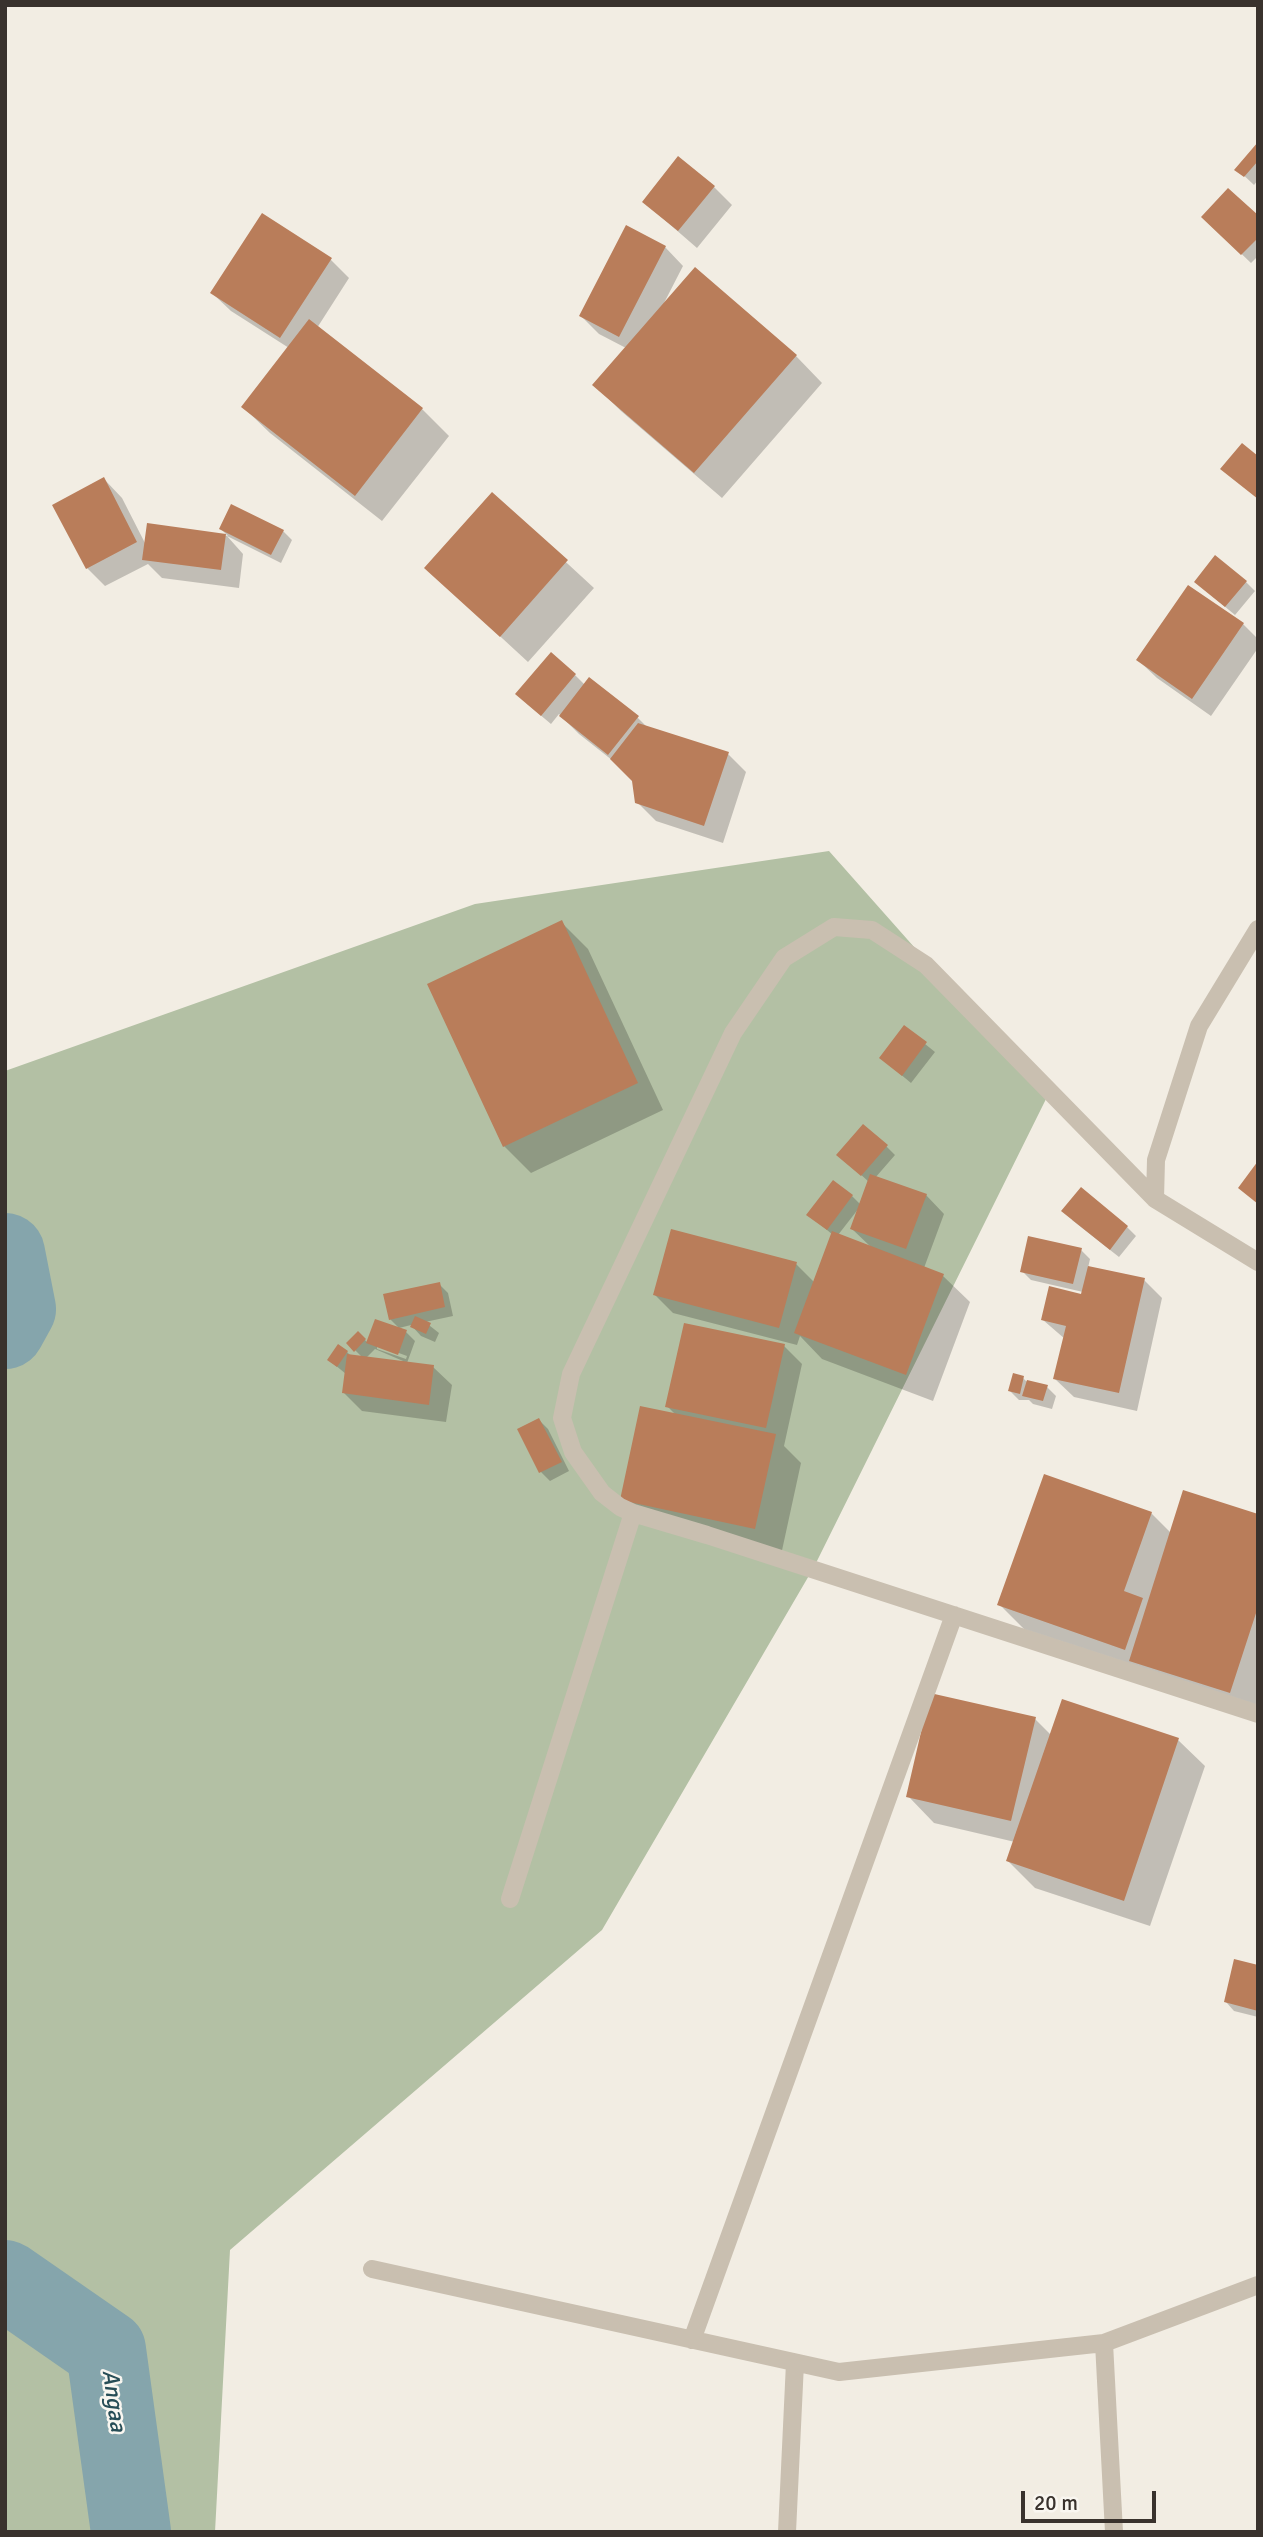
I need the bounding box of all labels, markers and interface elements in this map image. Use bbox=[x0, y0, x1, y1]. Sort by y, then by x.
water label: Angaa bbox=[95, 2368, 131, 2434]
scale bar bbox=[1025, 2478, 1160, 2522]
text: 20 m bbox=[1034, 2490, 1078, 2516]

